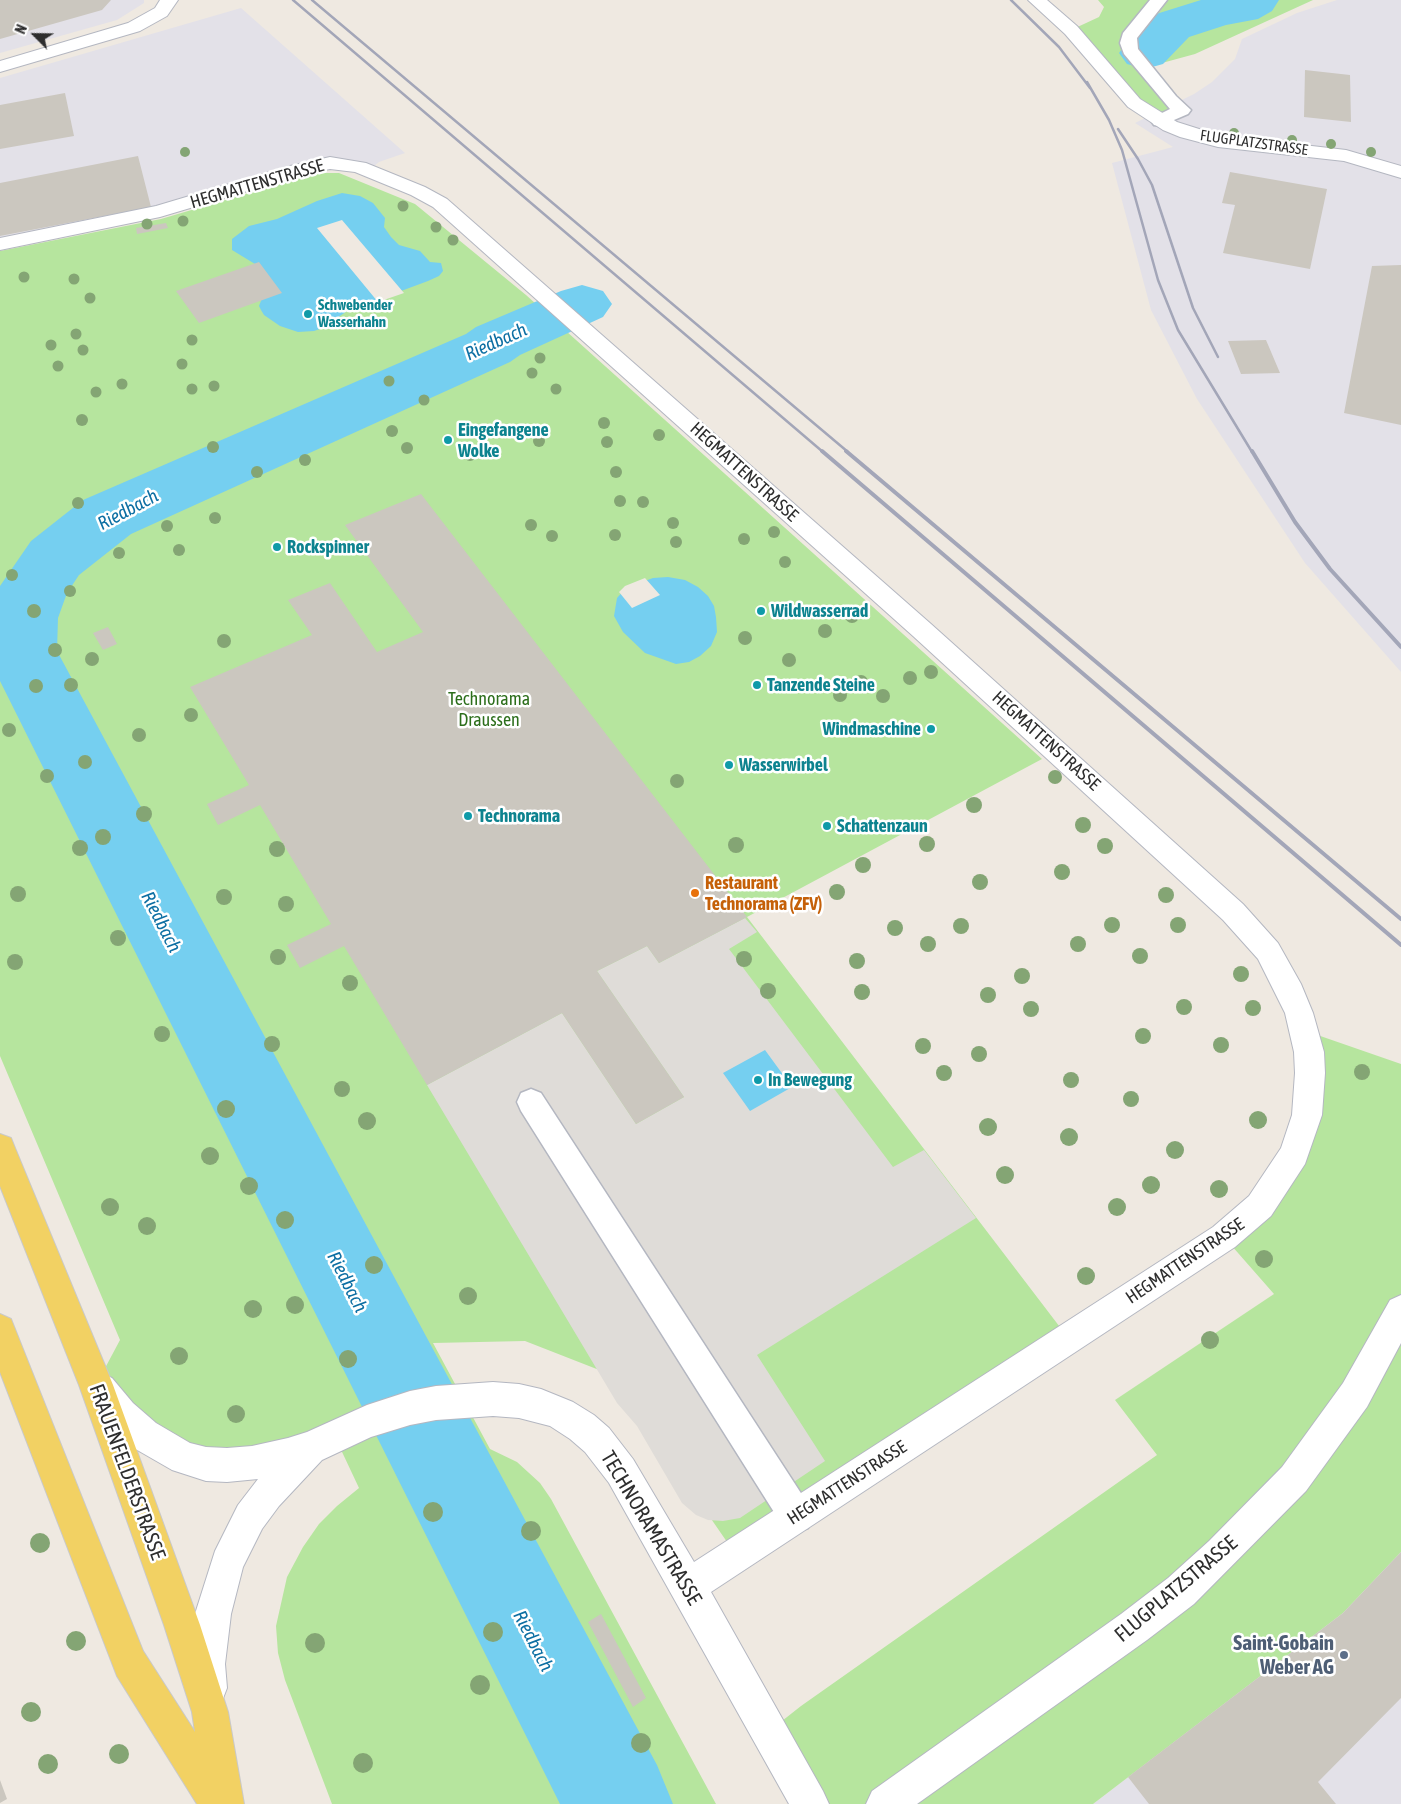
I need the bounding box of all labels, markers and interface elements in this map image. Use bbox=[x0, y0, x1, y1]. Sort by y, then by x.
north arrow bbox=[10, 10, 60, 60]
text: N bbox=[12, 22, 30, 36]
street label: FLUGPLATZSTRASSE bbox=[1199, 127, 1309, 159]
street label: HEGMATTENSTRASSE bbox=[188, 155, 326, 213]
place label: Schwebender Wasserhahn bbox=[318, 296, 392, 331]
marker: Schwebender Wasserhahn bbox=[302, 308, 314, 320]
water label: Riedbach bbox=[462, 318, 530, 366]
street label: HEGMATTENSTRASSE bbox=[686, 418, 802, 526]
place label: Eingefangene Wolke bbox=[458, 419, 549, 462]
marker: Eingefangene Wolke bbox=[442, 434, 454, 446]
water label: Riedbach bbox=[94, 485, 162, 535]
place label: Rockspinner bbox=[287, 536, 369, 558]
marker: Rockspinner bbox=[271, 541, 283, 553]
place label: Wildwasserrad bbox=[771, 600, 868, 622]
marker: Wildwasserrad bbox=[755, 605, 767, 617]
place label: Tanzende Steine bbox=[767, 674, 875, 696]
marker: Tanzende Steine bbox=[751, 679, 763, 691]
street label: HEGMATTENSTRASSE bbox=[988, 687, 1104, 795]
park label: Technorama Draussen bbox=[448, 688, 530, 731]
place label: Windmaschine bbox=[822, 718, 921, 740]
marker: Windmaschine bbox=[925, 723, 937, 735]
place label: Wasserwirbel bbox=[739, 754, 828, 776]
marker: Wasserwirbel bbox=[723, 759, 735, 771]
place label: Technorama bbox=[478, 805, 560, 827]
marker: Technorama bbox=[462, 810, 474, 822]
place label: Schattenzaun bbox=[837, 815, 928, 837]
marker: Schattenzaun bbox=[821, 820, 833, 832]
place label: Restaurant Technorama (ZFV) bbox=[705, 872, 822, 914]
marker: Restaurant Technorama (ZFV) bbox=[689, 887, 701, 899]
water label: Riedbach bbox=[136, 888, 186, 956]
place label: In Bewegung bbox=[768, 1069, 852, 1091]
marker: In Bewegung bbox=[752, 1074, 764, 1086]
street label: HEGMATTENSTRASSE bbox=[1122, 1213, 1248, 1309]
water label: Riedbach bbox=[322, 1248, 372, 1316]
street label: FRAUENFELDERSTRASSE bbox=[83, 1381, 171, 1563]
street label: HEGMATTENSTRASSE bbox=[783, 1436, 911, 1530]
street label: TECHNORAMASTRASSE bbox=[595, 1446, 707, 1610]
street label: FLUGPLATZSTRASSE bbox=[1110, 1530, 1242, 1648]
water label: Riedbach bbox=[508, 1607, 558, 1675]
place label: Saint-Gobain Weber AG bbox=[1233, 1630, 1334, 1680]
marker: Saint-Gobain Weber AG bbox=[1338, 1649, 1350, 1661]

